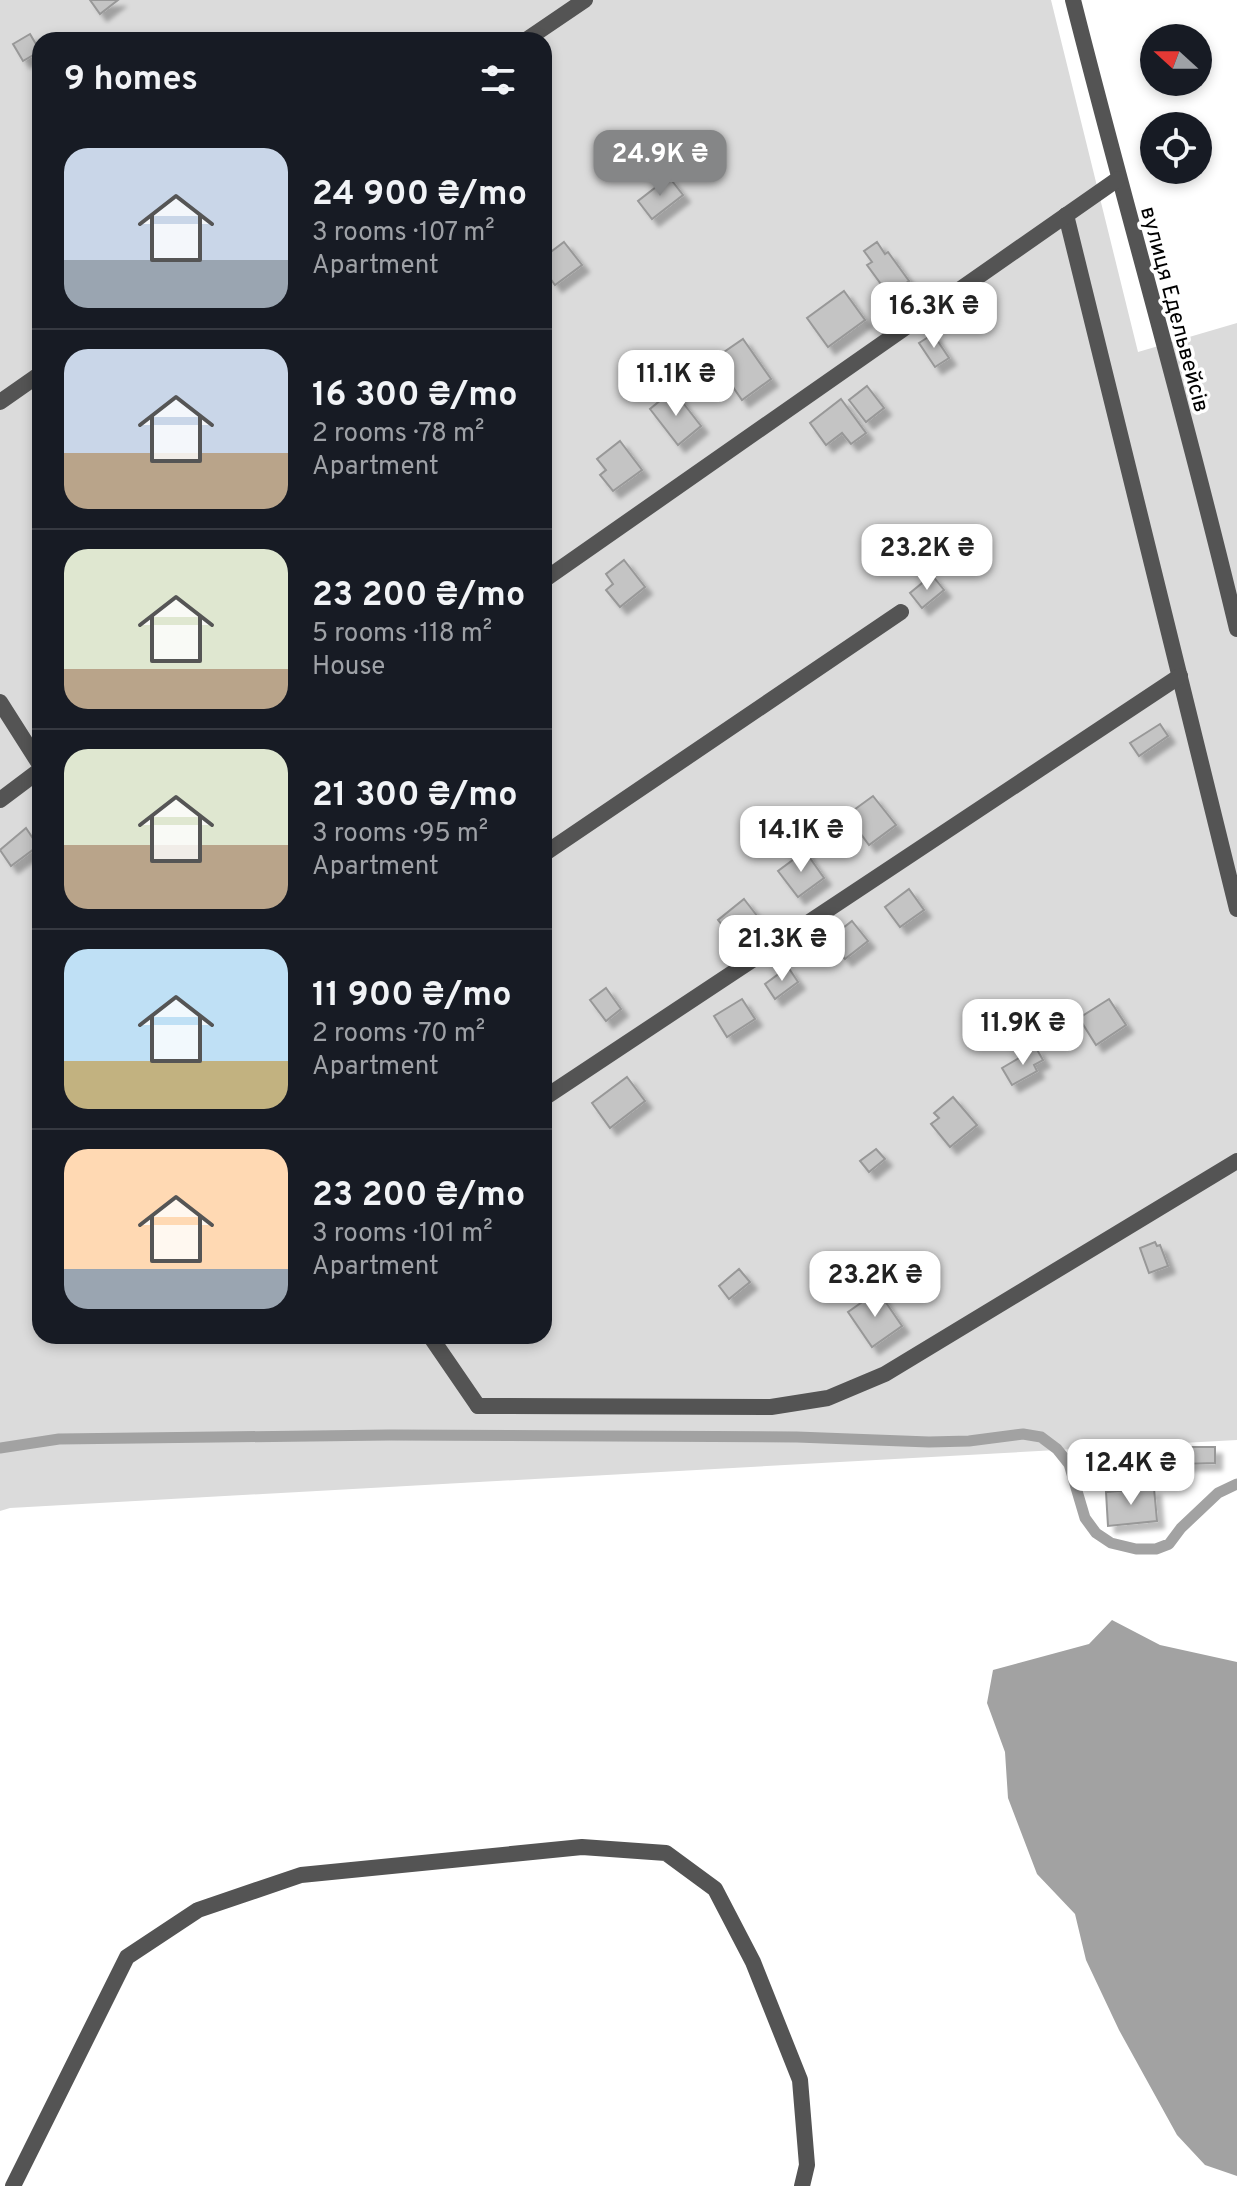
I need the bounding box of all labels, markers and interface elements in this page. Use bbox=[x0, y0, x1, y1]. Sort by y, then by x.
north arrow bbox=[1140, 24, 1212, 96]
map controls bbox=[1140, 24, 1212, 184]
icon: filters bbox=[476, 58, 520, 102]
text: 9 homes bbox=[64, 59, 198, 102]
button: locate bbox=[1140, 112, 1212, 184]
pin: 24.9K ₴ bbox=[586, 130, 734, 198]
text: 24.9K ₴ bbox=[612, 139, 708, 172]
text: 24 900 ₴/mo bbox=[312, 174, 527, 217]
icon: home bbox=[128, 180, 224, 276]
street label: вулиця Едельвейсів bbox=[1133, 204, 1214, 416]
text: 3 rooms · 107 m² bbox=[312, 217, 495, 250]
text: Apartment bbox=[312, 250, 439, 283]
pin: 16.3K ₴ bbox=[860, 282, 1008, 350]
text: 16.3K ₴ bbox=[889, 291, 979, 324]
pin: 11.1K ₴ bbox=[602, 350, 750, 418]
text: 11.1K ₴ bbox=[636, 359, 716, 392]
text: 16 300 ₴/mo bbox=[312, 375, 518, 418]
icon: home bbox=[128, 381, 224, 477]
text: 2 rooms · 78 m² bbox=[312, 418, 484, 451]
text: Apartment bbox=[312, 451, 439, 484]
pin: 23.2K ₴ bbox=[853, 524, 1001, 592]
text: 23.2K ₴ bbox=[879, 533, 975, 566]
text: 23 200 ₴/mo bbox=[312, 575, 525, 618]
icon: home bbox=[128, 581, 224, 677]
text: 5 rooms · 118 m² bbox=[312, 618, 492, 651]
text: House bbox=[312, 651, 385, 684]
text: 21 300 ₴/mo bbox=[312, 775, 517, 818]
icon: home bbox=[128, 781, 224, 877]
pin: 14.1K ₴ bbox=[727, 806, 875, 874]
text: 14.1K ₴ bbox=[758, 815, 844, 848]
text: 3 rooms · 95 m² bbox=[312, 818, 488, 851]
text: Apartment bbox=[312, 851, 439, 884]
pin: 21.3K ₴ bbox=[708, 915, 856, 983]
text: 21.3K ₴ bbox=[737, 924, 827, 957]
text: 11 900 ₴/mo bbox=[312, 975, 511, 1018]
icon: home bbox=[128, 981, 224, 1077]
pin: 11.9K ₴ bbox=[949, 999, 1097, 1067]
text: 11.9K ₴ bbox=[980, 1008, 1066, 1041]
text: 2 rooms · 70 m² bbox=[312, 1018, 485, 1051]
text: Apartment bbox=[312, 1051, 439, 1084]
text: 23 200 ₴/mo bbox=[312, 1175, 525, 1218]
icon: home bbox=[128, 1181, 224, 1277]
text: 3 rooms · 101 m² bbox=[312, 1218, 493, 1251]
text: Apartment bbox=[312, 1251, 439, 1284]
pin: 23.2K ₴ bbox=[801, 1251, 949, 1319]
text: 23.2K ₴ bbox=[827, 1260, 923, 1293]
pin: 12.4K ₴ bbox=[1057, 1439, 1205, 1507]
text: 12.4K ₴ bbox=[1085, 1448, 1177, 1481]

